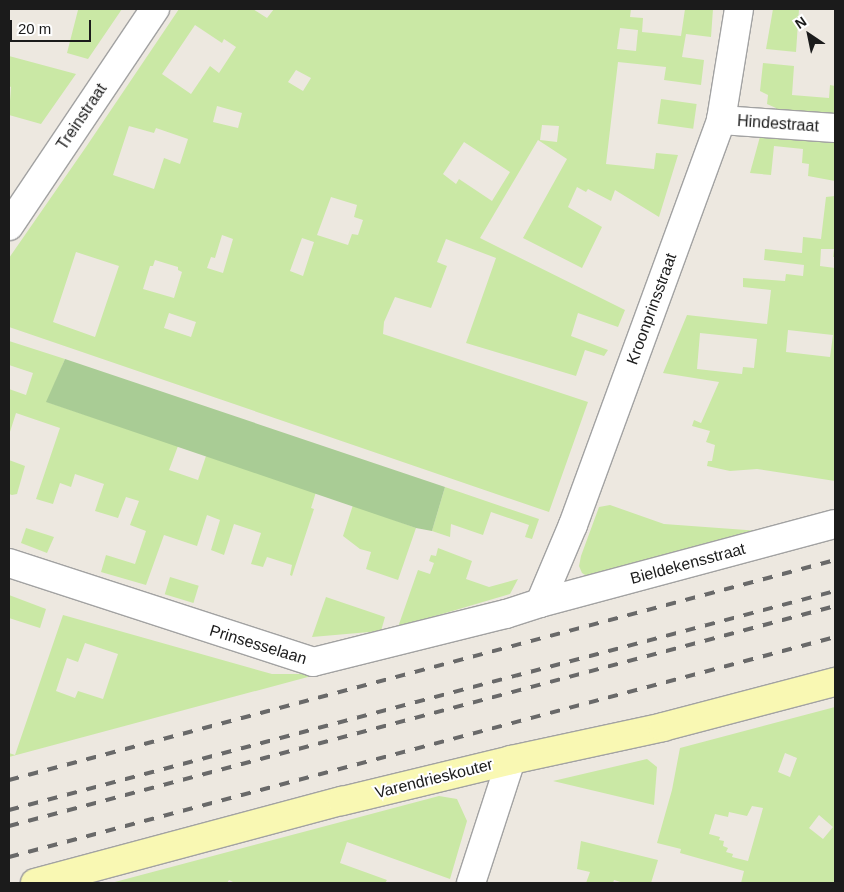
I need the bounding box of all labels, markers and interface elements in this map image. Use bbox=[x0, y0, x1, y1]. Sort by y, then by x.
scale bar bbox=[12, 10, 94, 42]
north arrow bbox=[784, 10, 834, 60]
text: N bbox=[792, 13, 809, 32]
text: 20 m bbox=[18, 20, 51, 37]
street label: Treinstraat bbox=[53, 80, 111, 154]
street label: Hindestraat bbox=[737, 112, 819, 136]
street label: Kroonprinsstraat bbox=[623, 251, 681, 367]
street label: Bieldekensstraat bbox=[628, 539, 748, 589]
street label: Prinsesselaan bbox=[207, 621, 309, 669]
street label: Varendrieskouter bbox=[373, 755, 495, 803]

